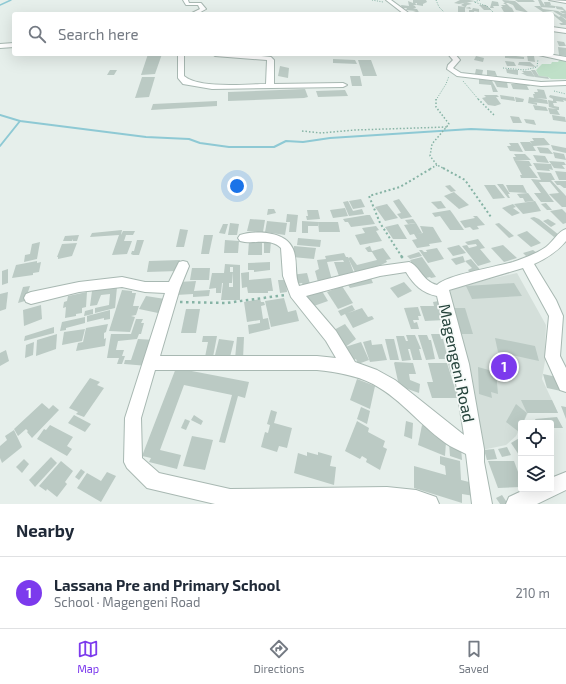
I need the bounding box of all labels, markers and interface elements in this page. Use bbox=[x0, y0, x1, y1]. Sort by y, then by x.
search box bbox=[12, 12, 554, 56]
icon: search bbox=[26, 23, 48, 45]
text: Search here bbox=[58, 25, 139, 43]
your location bbox=[227, 176, 247, 196]
street label: Magengeni Road bbox=[436, 302, 479, 424]
pin: 1 bbox=[491, 352, 517, 382]
map controls bbox=[518, 420, 554, 492]
button: locate bbox=[518, 420, 554, 456]
button: layers bbox=[518, 456, 554, 492]
text: Nearby bbox=[16, 520, 74, 540]
text: Lassana Pre and Primary School bbox=[54, 576, 280, 594]
text: 1 bbox=[26, 585, 32, 601]
text: 210 m bbox=[515, 585, 550, 601]
text: School · Magengeni Road bbox=[54, 594, 200, 610]
tab: Map bbox=[77, 638, 99, 675]
tab: Directions bbox=[254, 638, 304, 675]
tab: Saved bbox=[459, 638, 489, 675]

